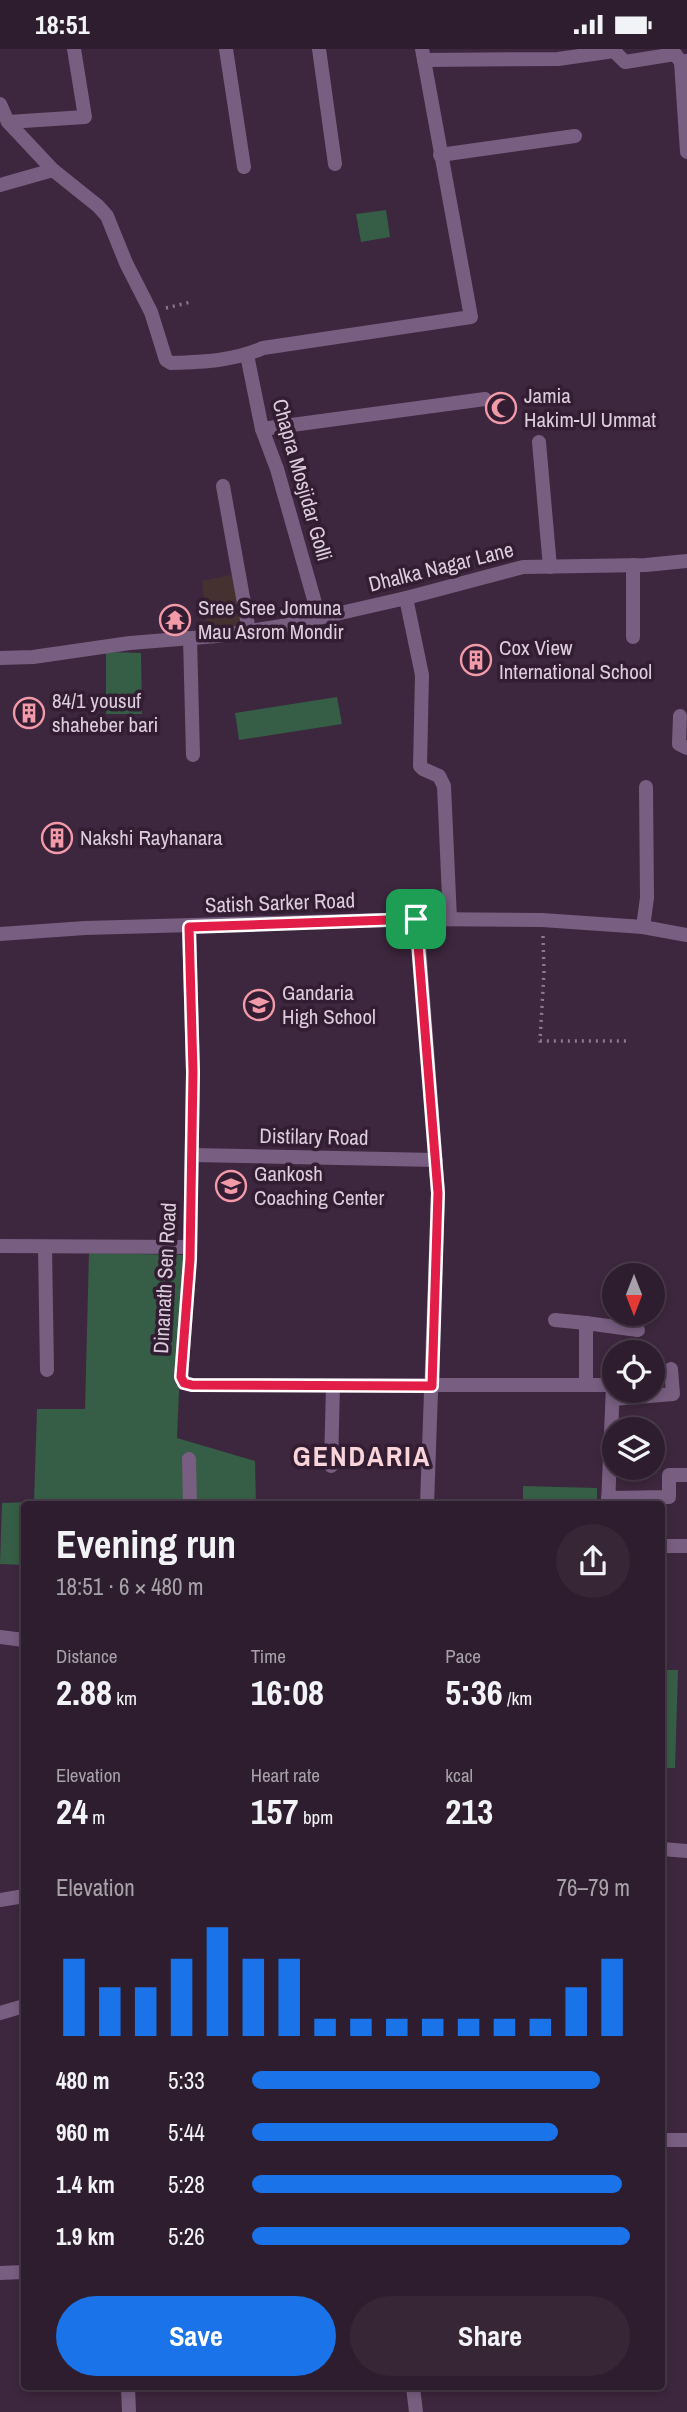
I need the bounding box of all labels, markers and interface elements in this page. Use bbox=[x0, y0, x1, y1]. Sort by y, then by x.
text: 18:51 bbox=[35, 7, 90, 42]
place label: Jamia Hakim-Ul Ummat bbox=[524, 381, 656, 434]
mosque icon: Jamia Hakim-Ul Ummat bbox=[484, 391, 518, 425]
street label: Chapra Mosjidar Golli bbox=[265, 395, 340, 564]
street label: Dhalka Nagar Lane bbox=[365, 534, 516, 599]
place label: Sree Sree Jomuna Mau Asrom Mondir bbox=[198, 593, 344, 646]
temple icon: Sree Sree Jomuna Mau Asrom Mondir bbox=[158, 603, 192, 637]
place label: Cox View International School bbox=[499, 633, 652, 686]
building icon: Cox View International School bbox=[459, 643, 493, 677]
place label: 84/1 yousuf shaheber bari bbox=[52, 686, 158, 739]
building icon: 84/1 yousuf shaheber bari bbox=[12, 696, 46, 730]
building icon: Nakshi Rayhanara bbox=[40, 821, 74, 855]
place label: Nakshi Rayhanara bbox=[80, 823, 223, 852]
street label: Satish Sarker Road bbox=[204, 885, 356, 920]
pin bbox=[386, 889, 446, 949]
icon: arrive bbox=[397, 900, 435, 938]
place label: Gandaria High School bbox=[282, 978, 376, 1031]
school or university icon: Gandaria High School bbox=[242, 988, 276, 1022]
street label: Distilary Road bbox=[259, 1121, 369, 1152]
place label: Gankosh Coaching Center bbox=[254, 1159, 384, 1212]
school or university icon: Gankosh Coaching Center bbox=[214, 1169, 248, 1203]
street label: Dinanath Sen Road bbox=[146, 1202, 183, 1354]
north arrow bbox=[602, 1263, 665, 1327]
map controls bbox=[602, 1263, 665, 1480]
button: locate bbox=[602, 1340, 665, 1403]
button: layers bbox=[602, 1417, 665, 1480]
district label: GENDARIA bbox=[293, 1437, 431, 1475]
text: Evening run bbox=[56, 1519, 236, 1570]
button: share bbox=[556, 1524, 630, 1598]
text: 18:51 · 6 × 480 m bbox=[56, 1571, 203, 1602]
text: Distance bbox=[56, 1643, 117, 1669]
text: Time bbox=[251, 1643, 286, 1669]
text: Pace bbox=[445, 1643, 481, 1669]
text: 2.88 bbox=[56, 1669, 112, 1716]
text: 16:08 bbox=[251, 1669, 324, 1716]
text: 5:36 bbox=[445, 1669, 503, 1716]
text: km bbox=[112, 1685, 137, 1711]
text: /km bbox=[503, 1685, 532, 1711]
text: Elevation bbox=[56, 1762, 121, 1788]
text: Heart rate bbox=[251, 1762, 320, 1788]
text: kcal bbox=[445, 1762, 473, 1788]
text: 24 bbox=[56, 1788, 88, 1835]
text: 157 bbox=[251, 1788, 299, 1835]
text: 213 bbox=[445, 1788, 493, 1835]
text: m bbox=[88, 1804, 105, 1830]
text: bpm bbox=[299, 1804, 333, 1830]
text: Elevation bbox=[56, 1872, 135, 1903]
text: 76–79 m bbox=[557, 1872, 630, 1903]
text: 480 m bbox=[56, 2065, 109, 2096]
text: 5:33 bbox=[168, 2065, 205, 2096]
text: 960 m bbox=[56, 2117, 109, 2148]
text: 5:44 bbox=[168, 2117, 205, 2148]
text: 1.4 km bbox=[56, 2169, 115, 2200]
text: 5:28 bbox=[168, 2169, 205, 2200]
text: 1.9 km bbox=[56, 2221, 115, 2252]
text: 5:26 bbox=[168, 2221, 205, 2252]
button: Save bbox=[56, 2296, 336, 2376]
button: Share bbox=[350, 2296, 630, 2376]

